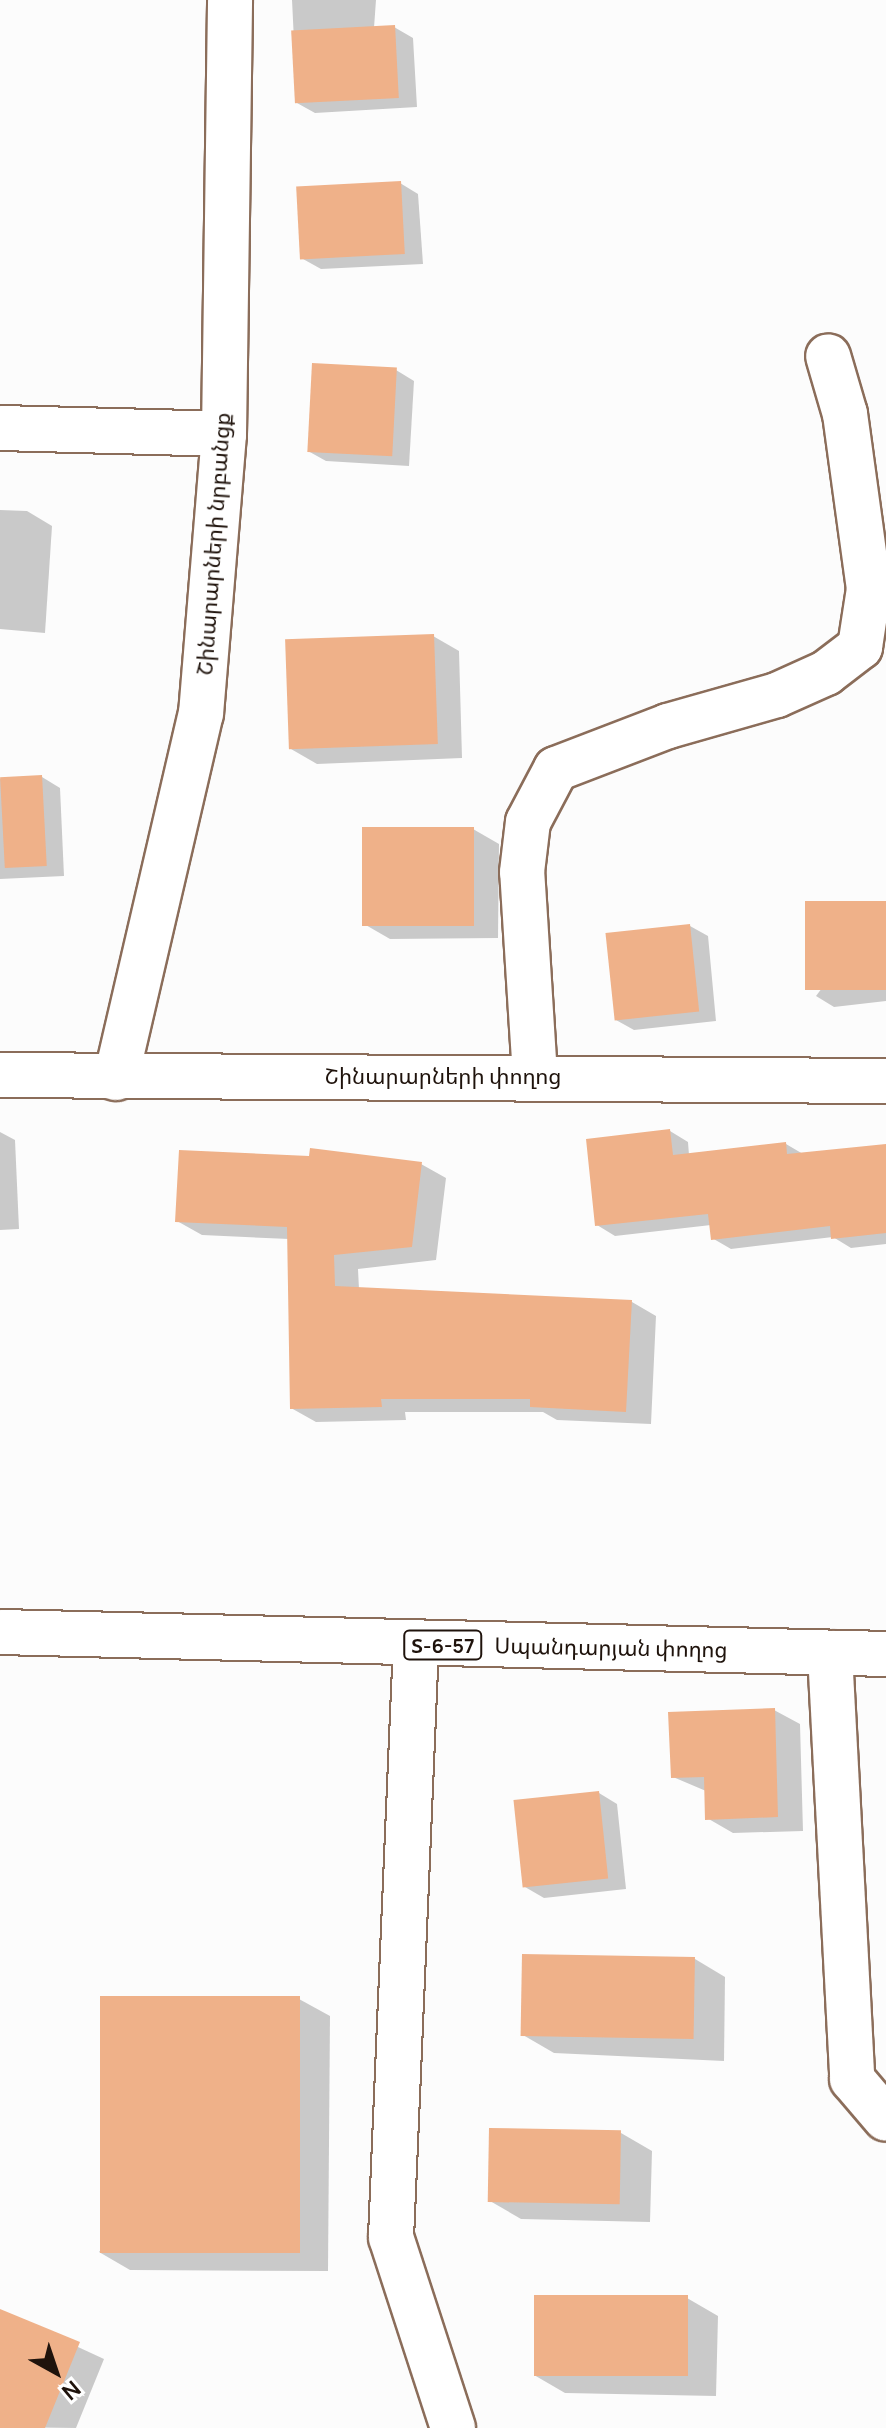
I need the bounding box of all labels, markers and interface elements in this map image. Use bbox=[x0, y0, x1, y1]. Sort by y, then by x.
street label: Շինարարների նրբանցք bbox=[192, 412, 236, 676]
street label: Շինարարների փողոց bbox=[325, 1064, 561, 1090]
road number: Տ-6-57 bbox=[403, 1629, 483, 1661]
street label: Սպանդարյան փողոց bbox=[494, 1633, 728, 1663]
north arrow bbox=[16, 2332, 96, 2412]
text: N bbox=[56, 2374, 87, 2407]

